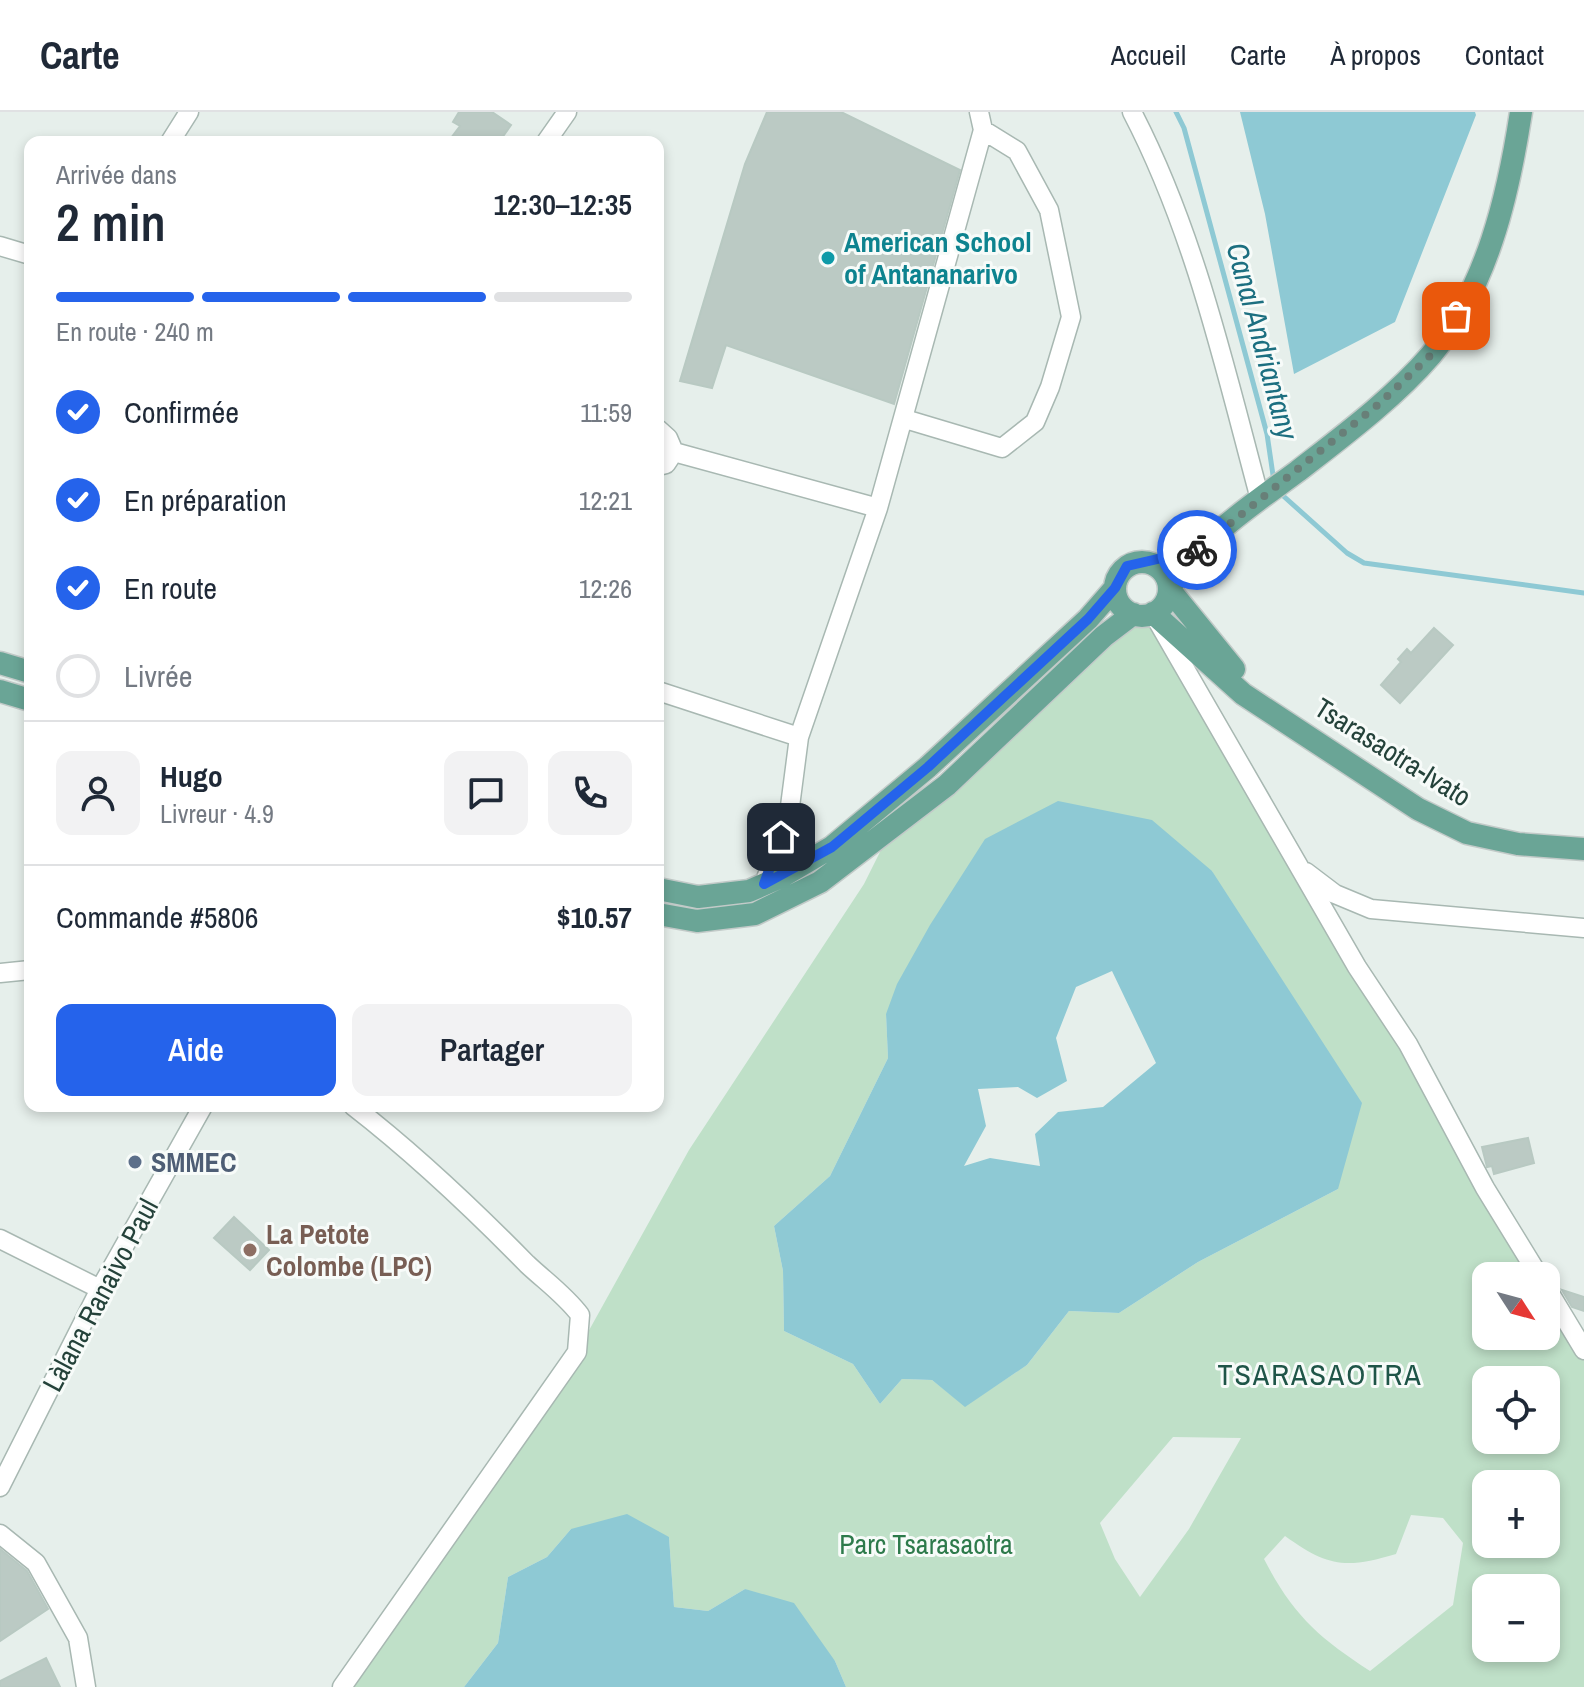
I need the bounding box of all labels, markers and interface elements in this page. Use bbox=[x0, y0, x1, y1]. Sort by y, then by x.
text: Carte bbox=[40, 30, 120, 81]
text: Accueil bbox=[1111, 36, 1186, 74]
text: Carte bbox=[1230, 36, 1286, 74]
text: À propos bbox=[1330, 36, 1421, 74]
text: Contact bbox=[1465, 36, 1544, 74]
text: Arrivée dans bbox=[56, 157, 177, 192]
text: 12:30–12:35 bbox=[493, 184, 632, 224]
text: 2 min bbox=[56, 187, 166, 257]
place label: American School of Antananarivo bbox=[844, 223, 1032, 293]
water label: Canal Andriantany bbox=[1217, 238, 1309, 445]
marker: American School of Antananarivo bbox=[819, 249, 837, 267]
pin bbox=[1422, 282, 1490, 350]
icon: bag bbox=[1434, 294, 1478, 338]
text: En route · 240 m bbox=[56, 314, 214, 349]
icon: check bbox=[56, 390, 100, 434]
text: Confirmée bbox=[124, 392, 239, 432]
text: 11:59 bbox=[580, 395, 632, 430]
icon: check bbox=[56, 478, 100, 522]
text: En préparation bbox=[124, 480, 287, 520]
text: 12:21 bbox=[579, 483, 632, 518]
courier bbox=[1157, 510, 1237, 590]
icon: bike bbox=[1175, 528, 1219, 572]
icon: check bbox=[56, 566, 100, 610]
text: En route bbox=[124, 568, 217, 608]
text: 12:26 bbox=[579, 571, 632, 606]
text: Livrée bbox=[124, 656, 192, 696]
street label: Tsarasaotra-Ivato bbox=[1307, 689, 1479, 815]
button: person bbox=[56, 751, 140, 835]
button: chat bbox=[444, 751, 528, 835]
button: phone bbox=[548, 751, 632, 835]
text: Hugo bbox=[160, 756, 223, 796]
text: Livreur · 4.9 bbox=[160, 796, 274, 831]
pin bbox=[747, 803, 815, 871]
icon: home bbox=[759, 815, 803, 859]
text: Commande #5806 bbox=[56, 897, 258, 937]
text: $10.57 bbox=[557, 897, 632, 937]
button: Aide bbox=[56, 1004, 336, 1096]
button: Partager bbox=[352, 1004, 632, 1096]
place label: SMMEC bbox=[151, 1143, 236, 1181]
marker: SMMEC bbox=[126, 1153, 144, 1171]
street label: Làlana Ranaivo Paul bbox=[33, 1192, 167, 1398]
place label: La Petote Colombe (LPC) bbox=[266, 1215, 432, 1285]
marker: La Petote Colombe (LPC) bbox=[241, 1241, 259, 1259]
north arrow bbox=[1472, 1262, 1560, 1350]
map controls bbox=[1472, 1262, 1560, 1662]
district label: TSARASAOTRA bbox=[1217, 1354, 1423, 1394]
button: locate bbox=[1472, 1366, 1560, 1454]
button: + bbox=[1472, 1470, 1560, 1558]
park label: Parc Tsarasaotra bbox=[839, 1525, 1013, 1563]
button: − bbox=[1472, 1574, 1560, 1662]

